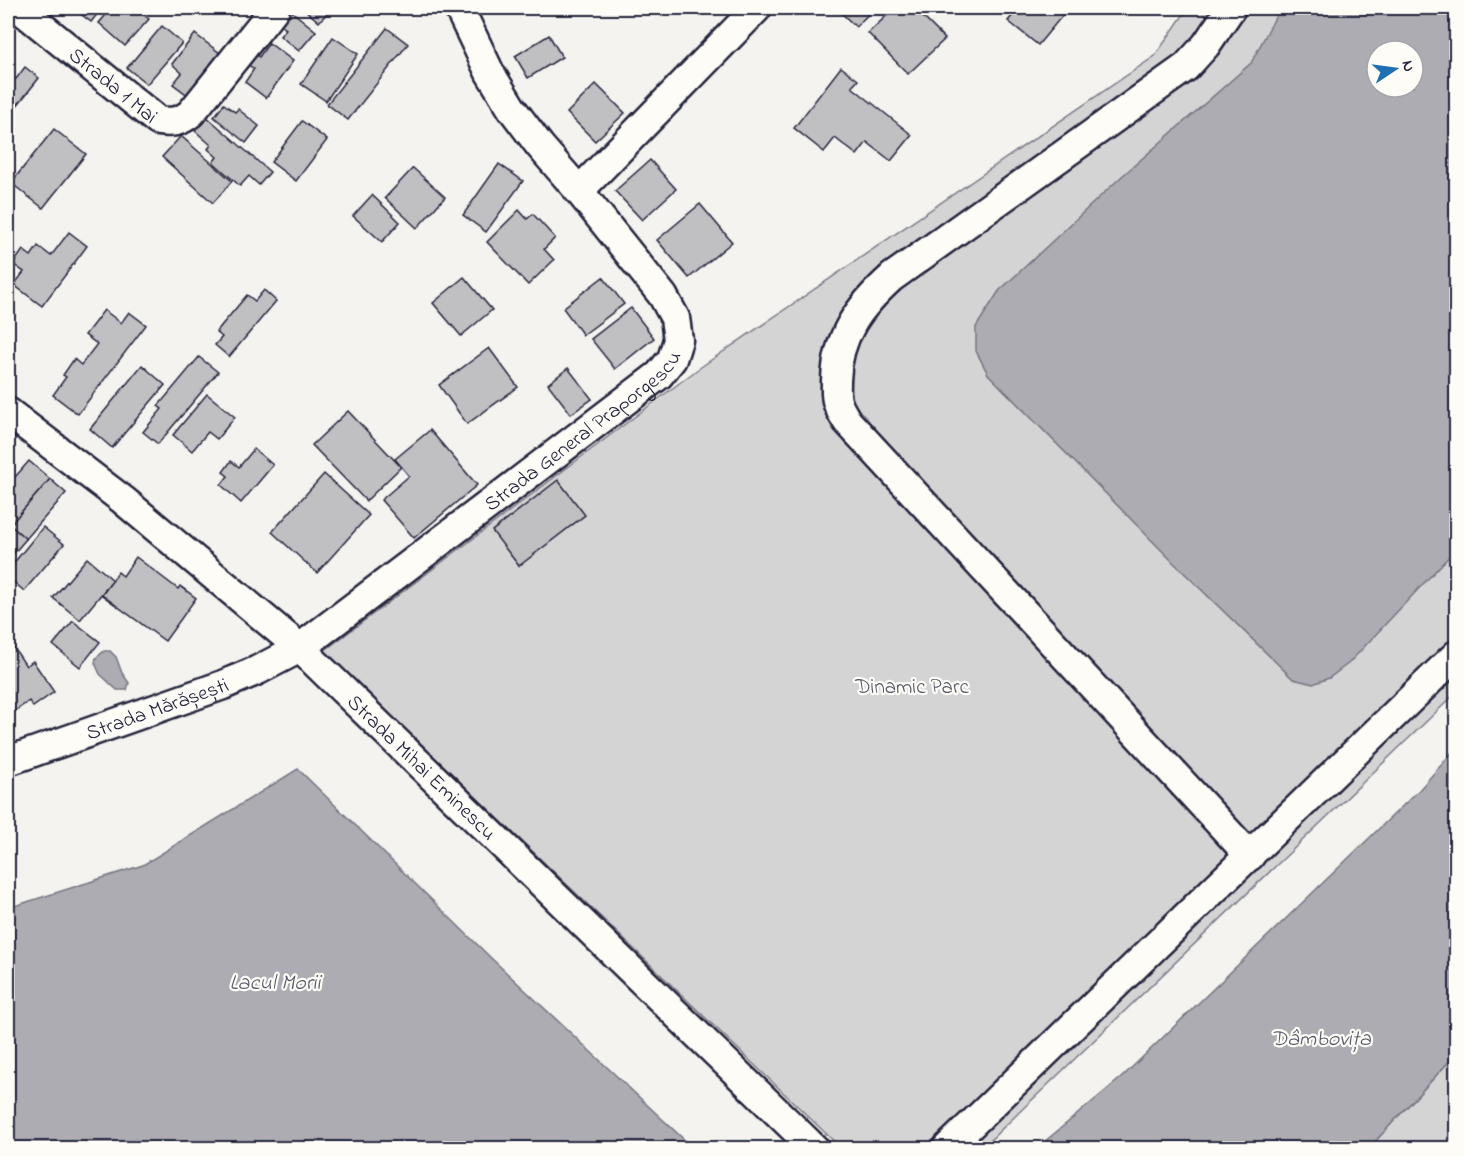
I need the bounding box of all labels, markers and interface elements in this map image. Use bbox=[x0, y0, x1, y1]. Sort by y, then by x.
north arrow bbox=[1365, 39, 1425, 99]
street label: Strada 1 Mai bbox=[62, 41, 163, 132]
text: N bbox=[1395, 58, 1421, 74]
street label: Strada General Praporgescu bbox=[479, 348, 690, 520]
street label: Strada Mărășești bbox=[82, 671, 234, 749]
park label: Dinamic Parc bbox=[854, 673, 969, 703]
street label: Strada Mihai Eminescu bbox=[339, 688, 502, 848]
water label: Lacul Morii bbox=[229, 968, 323, 1000]
water label: Dâmbovița bbox=[1271, 1024, 1372, 1056]

